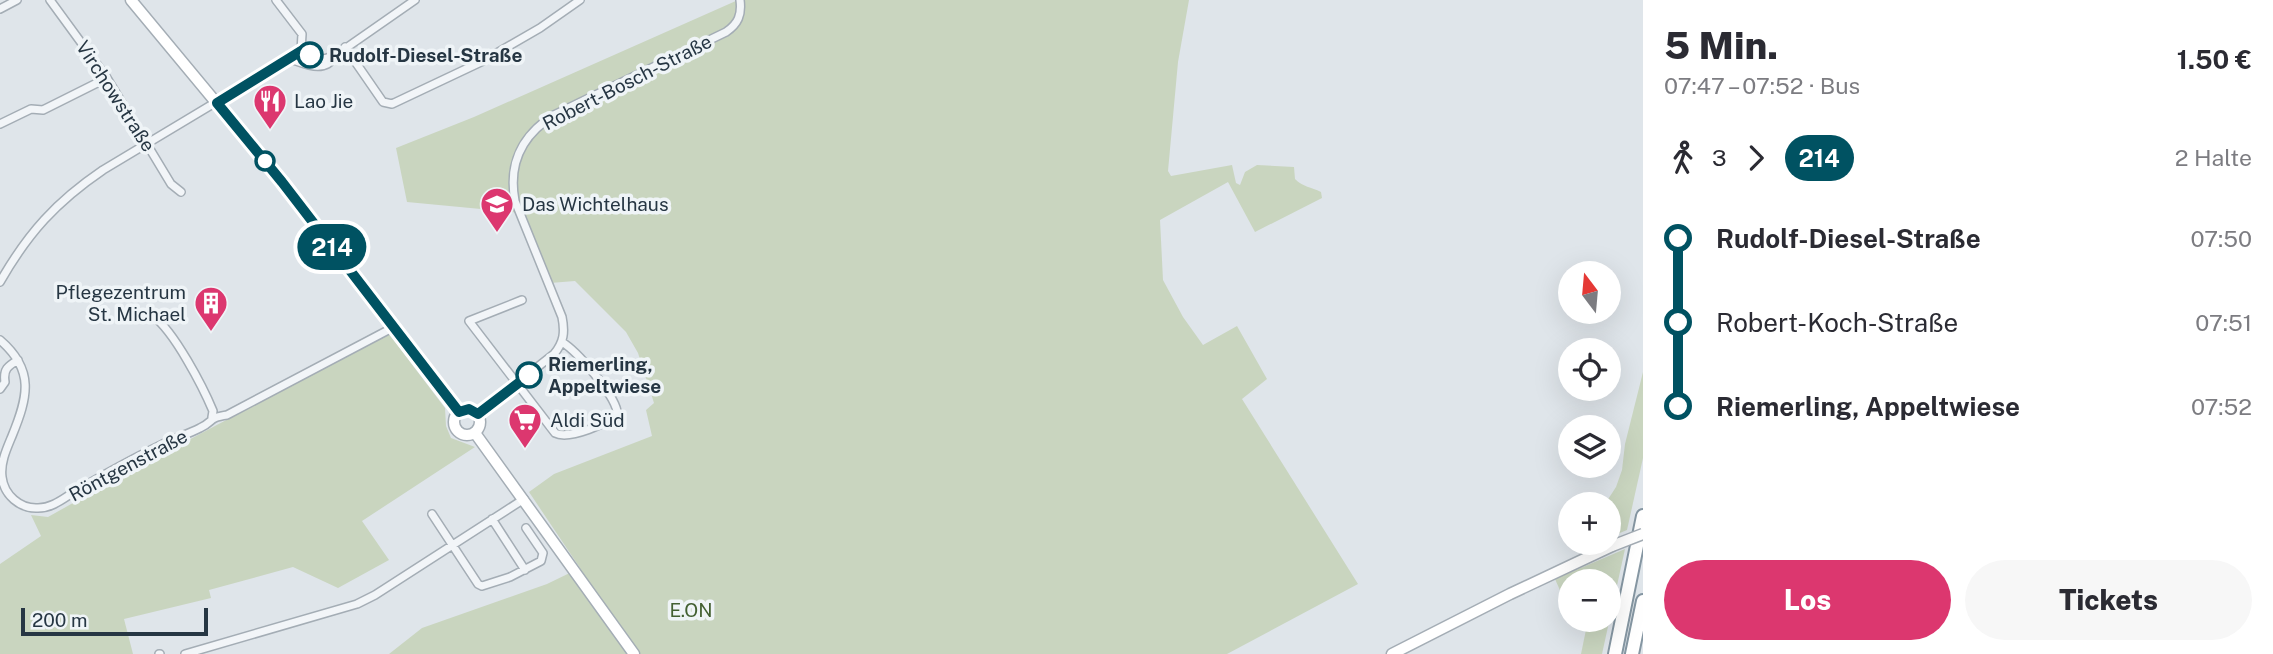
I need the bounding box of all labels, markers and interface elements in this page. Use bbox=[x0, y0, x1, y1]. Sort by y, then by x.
text: 5 Min. bbox=[1664, 23, 1778, 68]
street label: Robert-Bosch-Straße bbox=[539, 30, 715, 134]
street label: Virchowstraße bbox=[72, 36, 160, 156]
marker: Rudolf-Diesel-Straße bbox=[297, 42, 323, 68]
place label: Rudolf-Diesel-Straße bbox=[329, 44, 522, 66]
text: 1.50 € bbox=[2177, 44, 2252, 75]
text: 07:47 – 07:52 · Bus bbox=[1664, 72, 1860, 99]
restaurant icon: Lao Jie bbox=[251, 82, 289, 131]
place label: Lao Jie bbox=[294, 90, 353, 112]
icon: walk bbox=[1664, 139, 1702, 177]
icon: forward bbox=[1737, 139, 1775, 177]
text: 3 bbox=[1712, 144, 1727, 171]
text: 214 bbox=[1799, 144, 1840, 172]
text: 2 Halte bbox=[2175, 144, 2252, 171]
unlabelled marker bbox=[255, 151, 275, 171]
school or university icon: Das Wichtelhaus bbox=[478, 185, 516, 234]
place label: Das Wichtelhaus bbox=[522, 193, 669, 215]
text: Rudolf-Diesel-Straße bbox=[1716, 223, 1981, 254]
line badge: 214 bbox=[292, 224, 372, 270]
text: 07:50 bbox=[2191, 225, 2252, 252]
text: 214 bbox=[311, 233, 353, 261]
north arrow bbox=[1558, 261, 1620, 324]
map controls bbox=[1558, 261, 1621, 632]
place label: Pflegezentrum St. Michael bbox=[55, 281, 186, 325]
building icon: Pflegezentrum St. Michael bbox=[192, 284, 230, 333]
text: Robert-Koch-Straße bbox=[1716, 307, 1958, 338]
text: 07:51 bbox=[2195, 309, 2252, 336]
button: locate bbox=[1558, 338, 1621, 401]
place label: Riemerling, Appeltwiese bbox=[548, 353, 661, 397]
marker: Riemerling, Appeltwiese bbox=[516, 362, 542, 388]
text: Riemerling, Appeltwiese bbox=[1716, 391, 2020, 422]
text: 07:52 bbox=[2191, 393, 2252, 420]
supermarket icon: Aldi Süd bbox=[506, 401, 544, 450]
place label: Aldi Süd bbox=[550, 409, 625, 431]
button: layers bbox=[1558, 415, 1621, 478]
street label: Röntgenstraße bbox=[65, 425, 191, 505]
button: + bbox=[1558, 492, 1621, 555]
button: Los bbox=[1664, 560, 1951, 640]
button: Tickets bbox=[1965, 560, 2252, 640]
button: − bbox=[1558, 569, 1621, 632]
park label: E.ON bbox=[669, 599, 713, 621]
scale bar bbox=[21, 605, 208, 637]
text: 200 m bbox=[32, 609, 88, 631]

